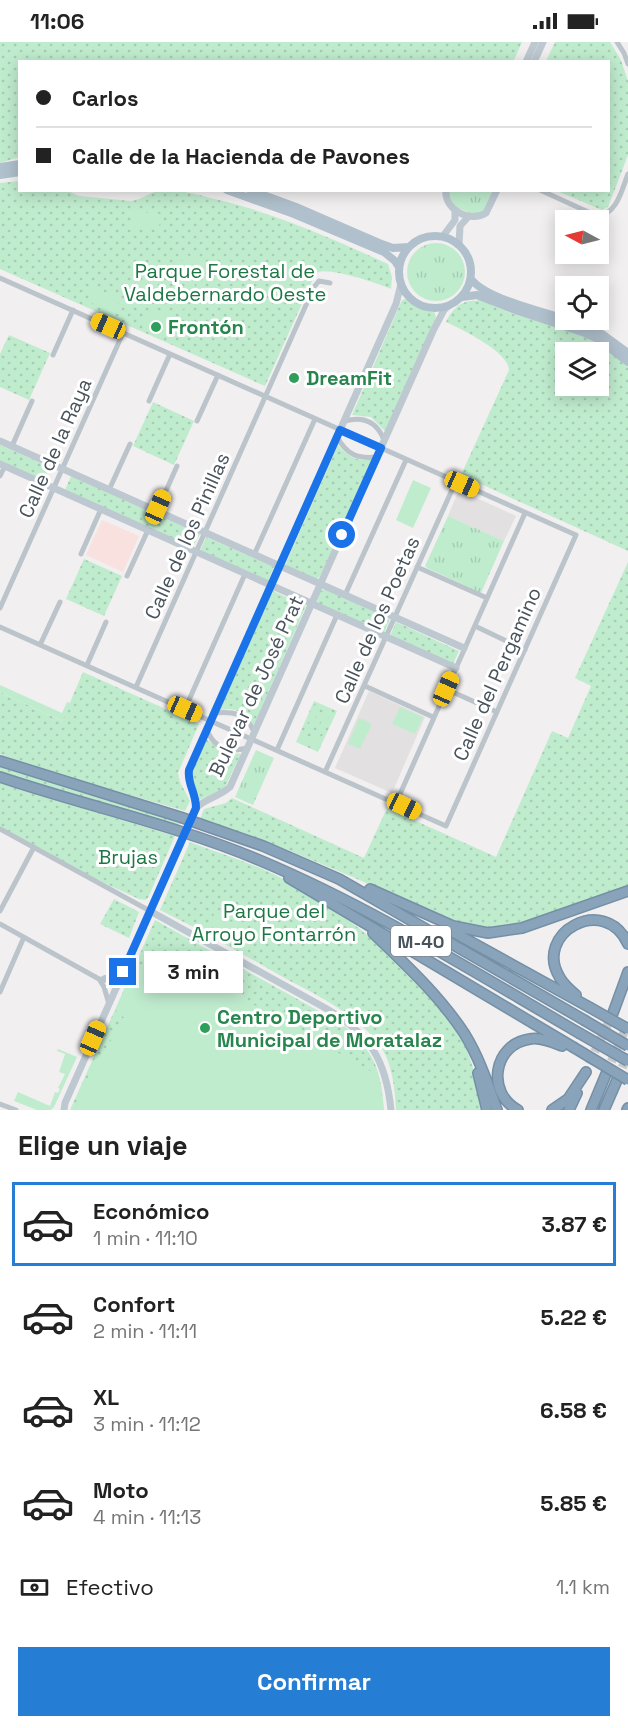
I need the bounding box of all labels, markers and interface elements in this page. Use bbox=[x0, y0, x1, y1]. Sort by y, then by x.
text: 11:06 bbox=[30, 7, 84, 35]
text: Carlos bbox=[72, 84, 138, 112]
text: Calle de la Hacienda de Pavones bbox=[72, 142, 410, 170]
north arrow bbox=[555, 210, 609, 264]
map controls bbox=[555, 210, 609, 396]
park label: Parque Forestal de Valdebernardo Oeste bbox=[124, 258, 326, 307]
button: locate bbox=[555, 276, 609, 330]
car bbox=[88, 310, 128, 342]
place label: Frontón bbox=[168, 314, 244, 340]
marker: Frontón bbox=[149, 320, 163, 334]
button: layers bbox=[555, 342, 609, 396]
place label: DreamFit bbox=[306, 365, 392, 391]
marker: DreamFit bbox=[287, 371, 301, 385]
street label: Calle de la Raya bbox=[13, 374, 97, 522]
street label: Calle de los Pinillas bbox=[139, 449, 235, 623]
car bbox=[442, 468, 482, 500]
car bbox=[142, 487, 174, 527]
route start bbox=[328, 521, 355, 548]
street label: Calle de los Poetas bbox=[328, 532, 426, 708]
street label: Calle del Pergamino bbox=[447, 583, 547, 765]
street label: Bulevar de José Prat bbox=[203, 591, 309, 781]
car bbox=[430, 669, 462, 709]
car bbox=[165, 693, 205, 725]
car bbox=[384, 790, 424, 822]
park label: Brujas bbox=[98, 844, 158, 870]
park label: Parque del Arroyo Fontarrón bbox=[192, 898, 356, 947]
road number: M-40 bbox=[391, 926, 451, 956]
callout: 3 min bbox=[144, 951, 243, 993]
route end bbox=[109, 958, 136, 985]
text: 3 min bbox=[168, 959, 219, 985]
place label: Centro Deportivo Municipal de Moratalaz bbox=[217, 1004, 442, 1053]
car bbox=[77, 1018, 109, 1058]
marker: Centro Deportivo Municipal de Moratalaz bbox=[198, 1021, 212, 1035]
text: Elige un viaje bbox=[18, 1128, 188, 1163]
icon: car bbox=[21, 1197, 75, 1251]
text: Económico bbox=[93, 1197, 210, 1225]
text: 3.87 € bbox=[541, 1210, 607, 1238]
text: 1 min · 11:10 bbox=[93, 1225, 198, 1251]
icon: car bbox=[21, 1290, 75, 1344]
text: Confort bbox=[93, 1290, 175, 1318]
text: 5.22 € bbox=[541, 1303, 607, 1331]
text: 2 min · 11:11 bbox=[93, 1318, 197, 1344]
icon: car bbox=[21, 1383, 75, 1437]
text: XL bbox=[93, 1383, 119, 1411]
text: 6.58 € bbox=[540, 1396, 607, 1424]
text: 3 min · 11:12 bbox=[93, 1411, 201, 1437]
icon: car bbox=[21, 1476, 75, 1530]
text: Moto bbox=[93, 1476, 149, 1504]
text: 5.85 € bbox=[540, 1489, 607, 1517]
text: 4 min · 11:13 bbox=[93, 1504, 201, 1530]
icon: cash bbox=[18, 1571, 51, 1604]
text: Efectivo bbox=[66, 1573, 154, 1601]
text: 1.1 km bbox=[556, 1574, 610, 1600]
button: Confirmar bbox=[18, 1647, 610, 1716]

